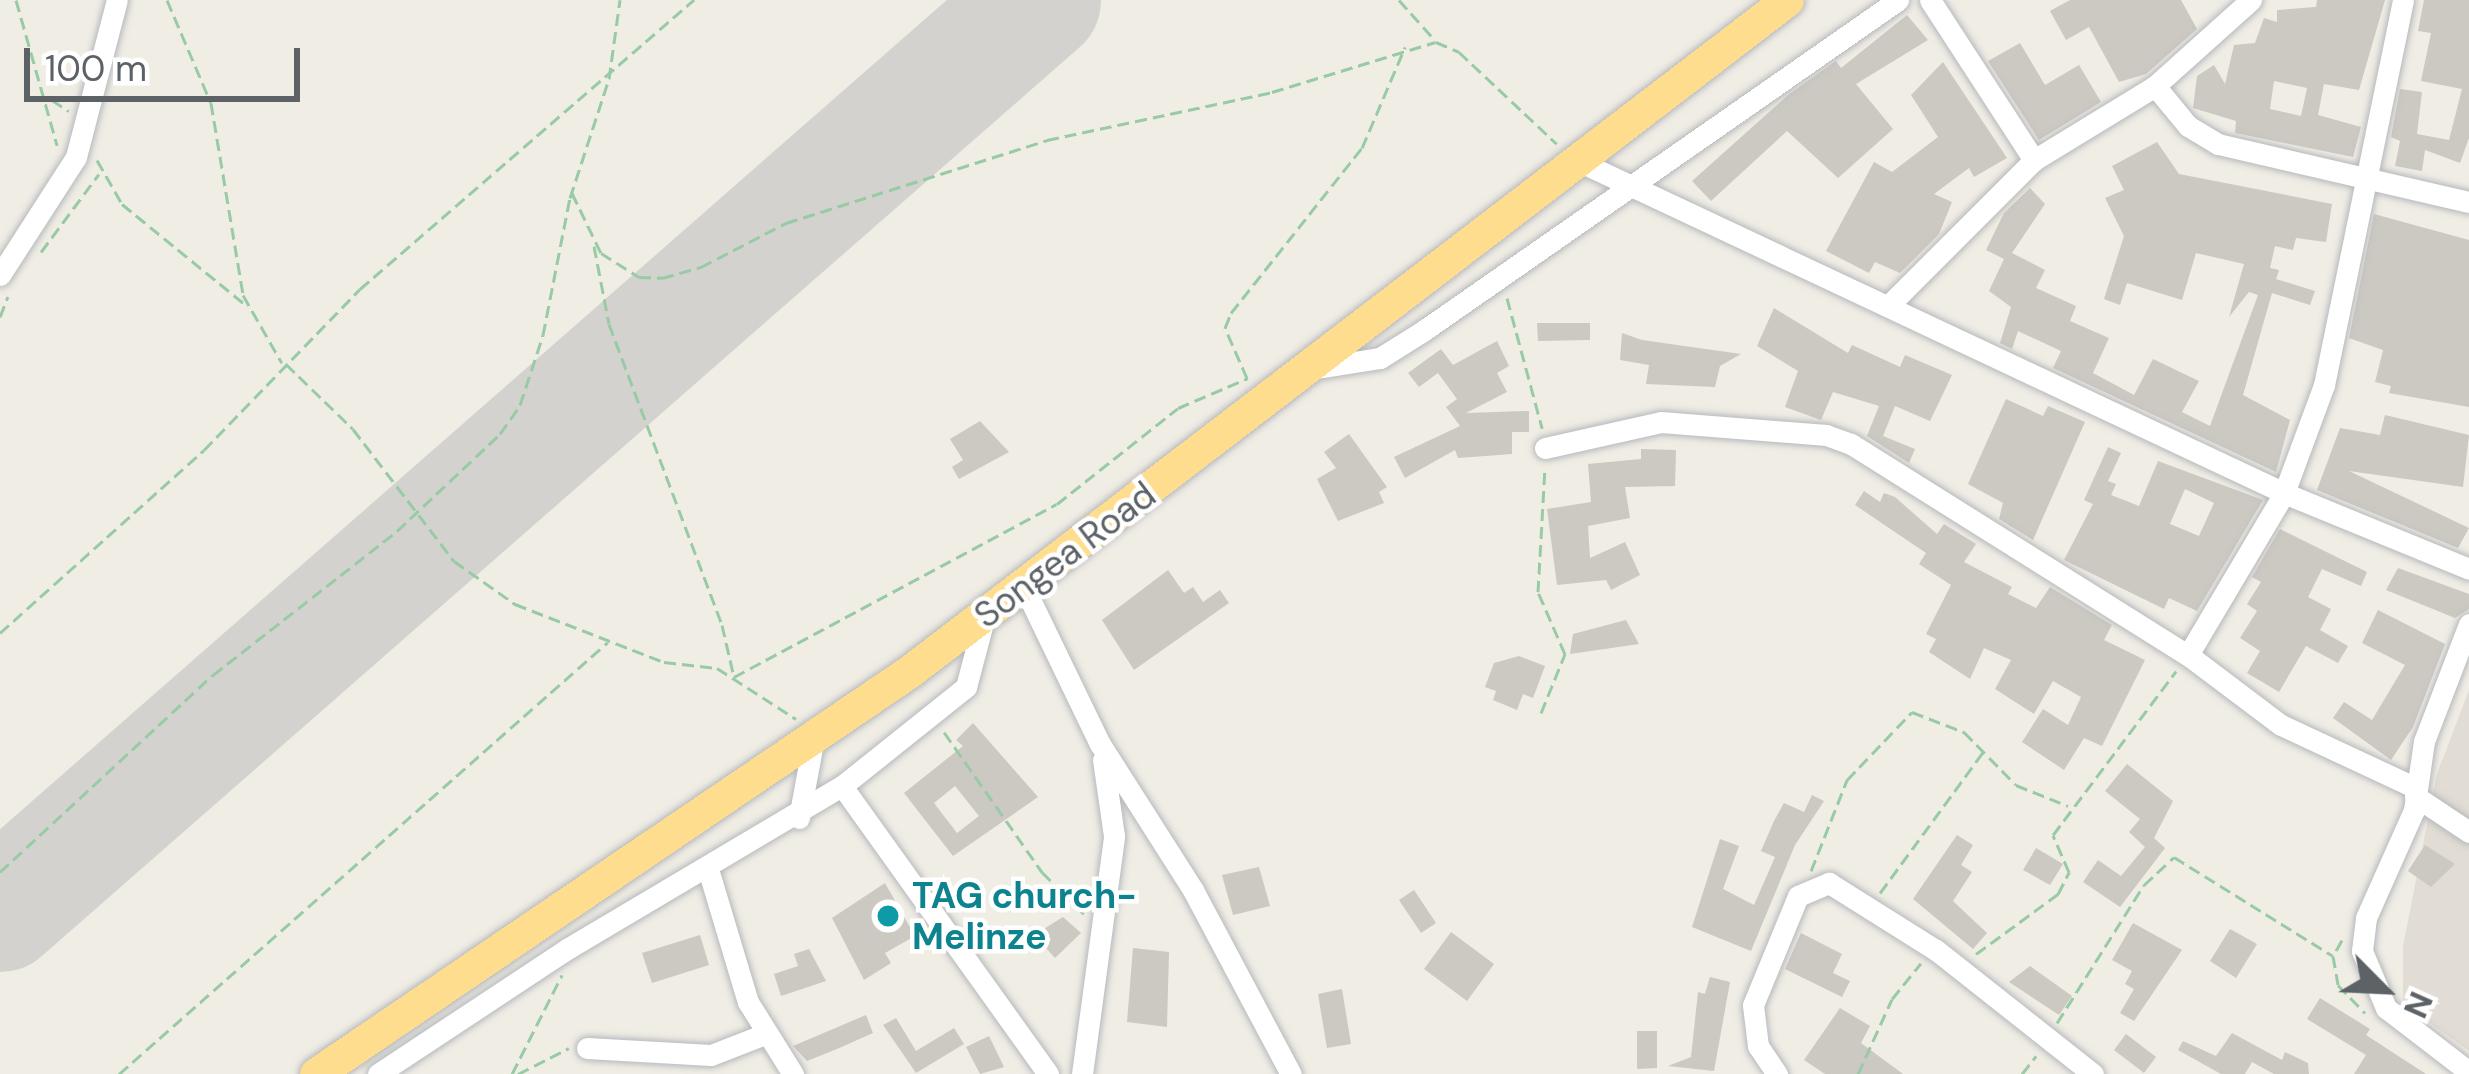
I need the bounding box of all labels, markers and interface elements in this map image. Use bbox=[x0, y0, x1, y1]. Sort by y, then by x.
scale bar bbox=[30, 24, 306, 98]
text: 100 m bbox=[45, 45, 147, 92]
street label: Songea Road bbox=[966, 473, 1164, 637]
place label: TAG church- Melinze bbox=[912, 873, 1137, 958]
marker: TAG church- Melinze bbox=[875, 903, 901, 929]
north arrow bbox=[2325, 930, 2445, 1050]
text: N bbox=[2394, 985, 2443, 1025]

